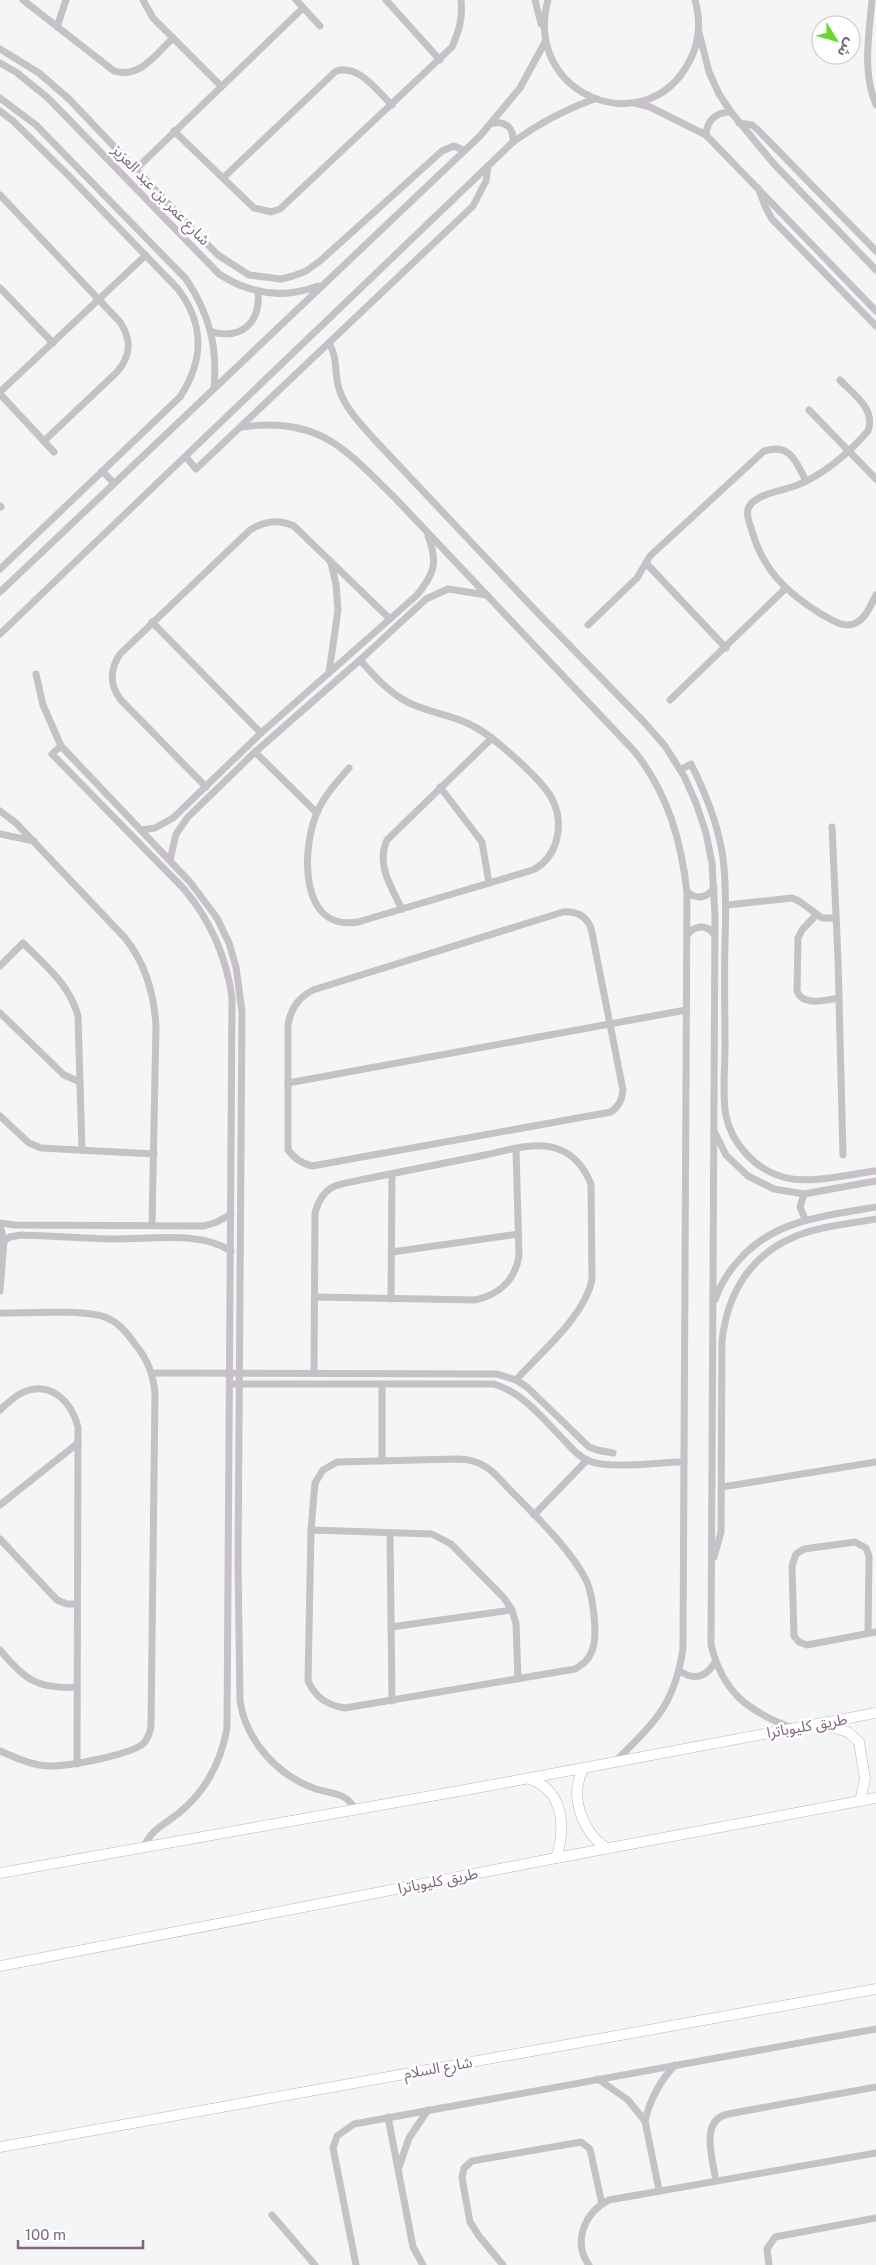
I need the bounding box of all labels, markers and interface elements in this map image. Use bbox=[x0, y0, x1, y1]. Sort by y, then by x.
north arrow bbox=[811, 15, 861, 65]
text: ش bbox=[834, 35, 859, 60]
street label: شارع عمر بن عبد العزيز bbox=[106, 140, 214, 251]
street label: طريق كليوباترا bbox=[765, 1710, 849, 1743]
street label: طريق كليوباترا bbox=[396, 1864, 480, 1899]
street label: شارع السلام bbox=[402, 2053, 474, 2086]
scale bar bbox=[18, 2218, 142, 2250]
text: 100 m bbox=[25, 2226, 66, 2243]

